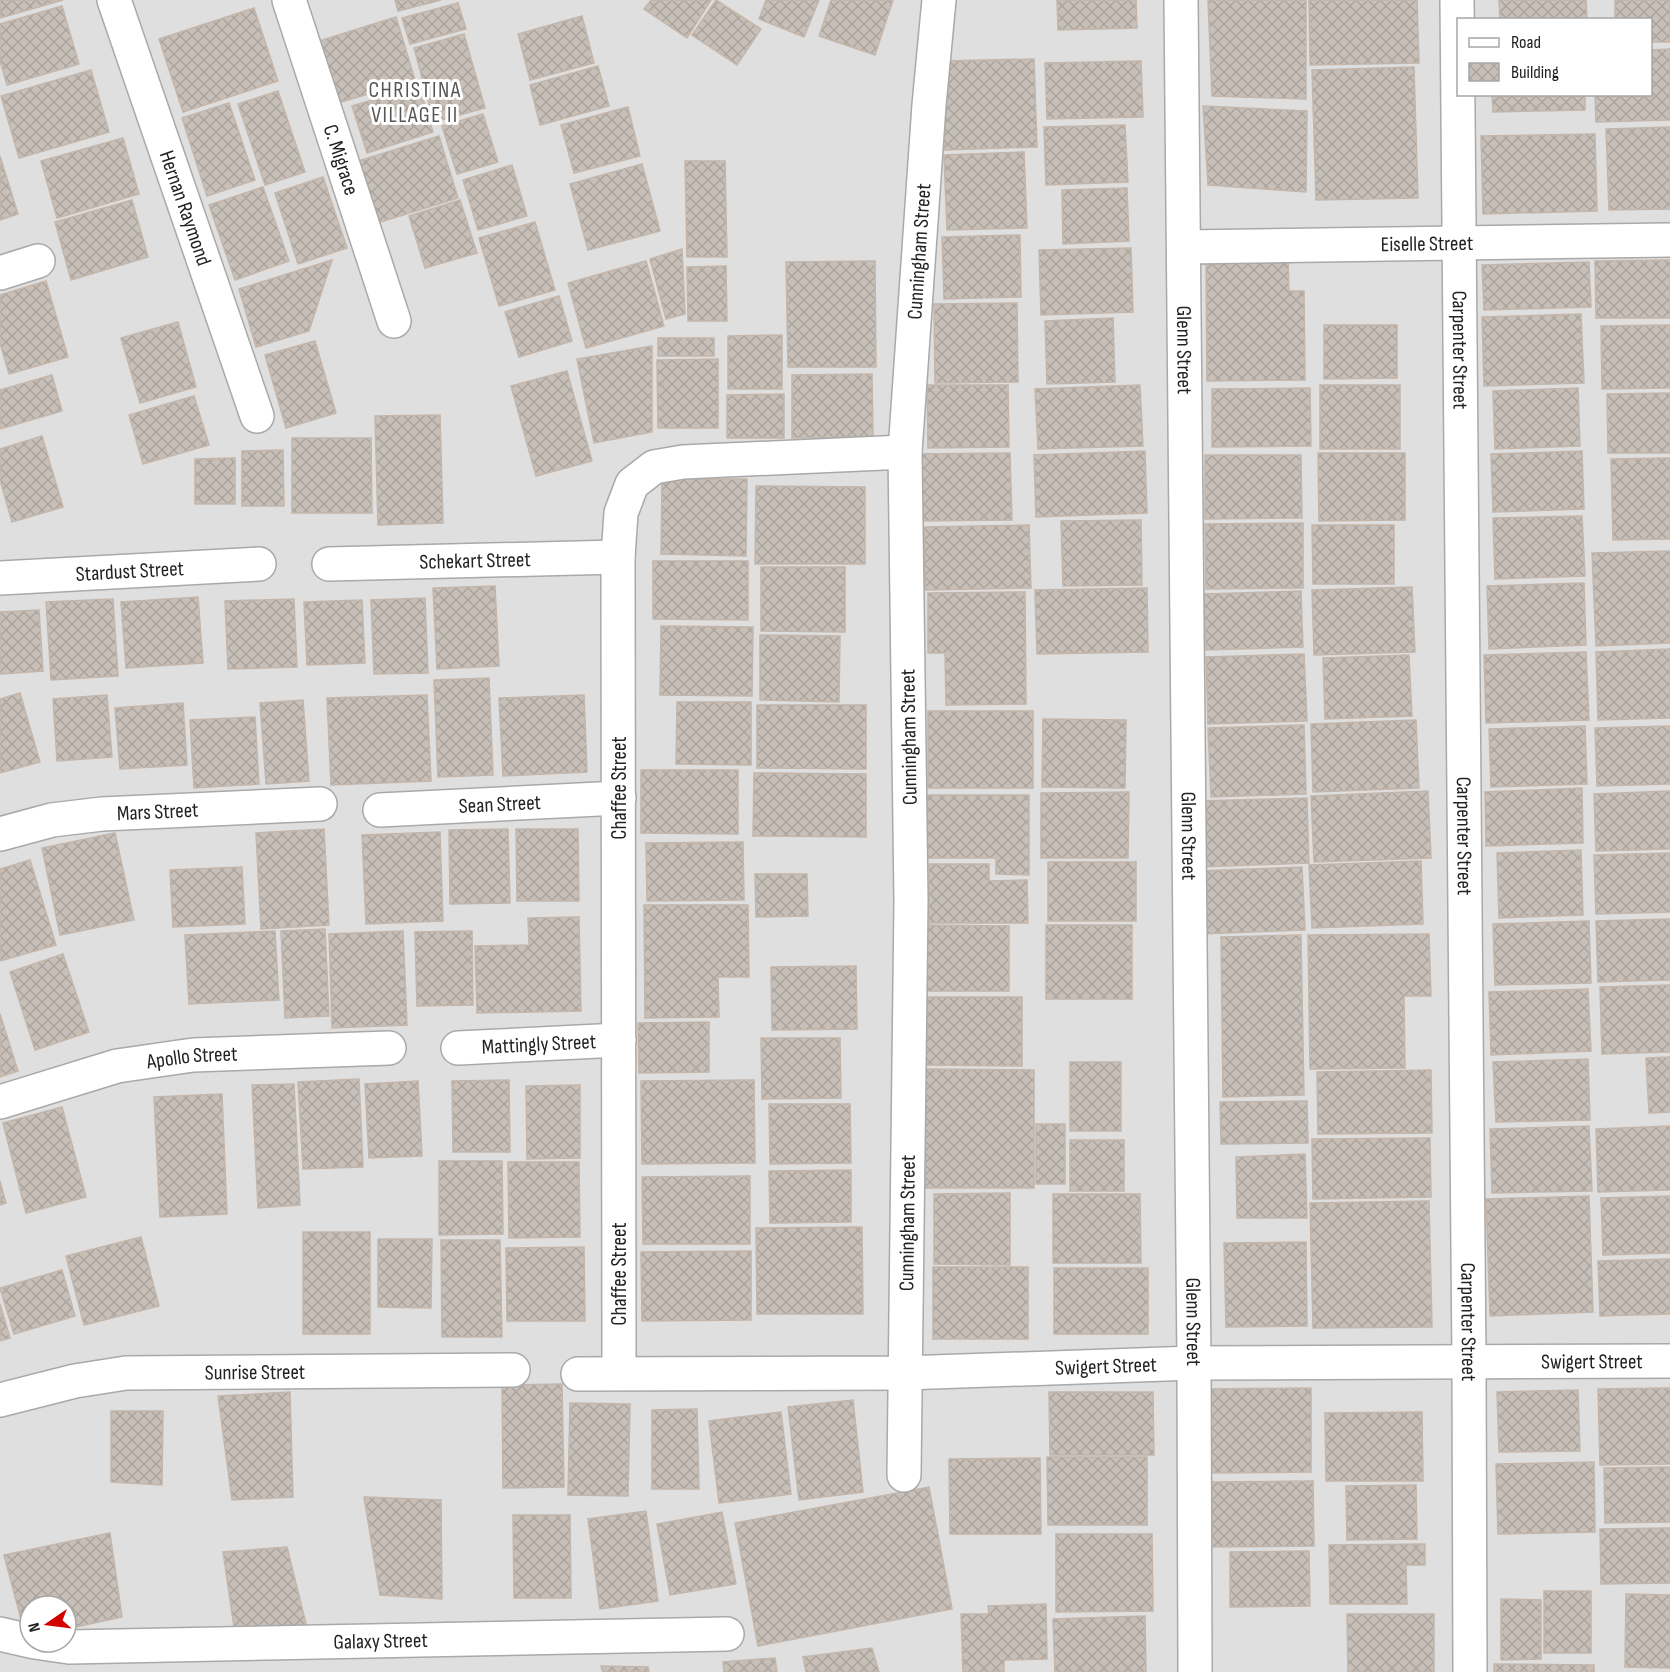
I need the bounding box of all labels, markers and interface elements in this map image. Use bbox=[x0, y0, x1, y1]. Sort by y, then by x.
legend bbox=[1457, 18, 1652, 96]
text: Road bbox=[1511, 32, 1541, 53]
text: Building bbox=[1511, 62, 1559, 83]
district label: CHRISTINA VILLAGE II bbox=[368, 77, 462, 129]
street label: C. Migrace bbox=[318, 121, 364, 198]
street label: Hernan Raymond bbox=[154, 147, 217, 269]
street label: Cunningham Street bbox=[902, 183, 936, 320]
street label: Eiselle Street bbox=[1381, 230, 1473, 257]
street label: Carpenter Street bbox=[1447, 291, 1473, 409]
street label: Glenn Street bbox=[1171, 306, 1197, 394]
street label: Schekart Street bbox=[419, 547, 531, 574]
street label: Stardust Street bbox=[75, 556, 185, 586]
street label: Cunningham Street bbox=[895, 669, 923, 805]
street label: Chaffee Street bbox=[607, 736, 632, 840]
street label: Carpenter Street bbox=[1451, 777, 1477, 895]
street label: Sean Street bbox=[458, 789, 542, 819]
street label: Glenn Street bbox=[1176, 792, 1202, 880]
street label: Mars Street bbox=[116, 797, 199, 826]
street label: Mattingly Street bbox=[481, 1029, 597, 1059]
street label: Apollo Street bbox=[144, 1041, 238, 1074]
street label: Cunningham Street bbox=[894, 1155, 920, 1291]
street label: Chaffee Street bbox=[607, 1222, 632, 1326]
street label: Carpenter Street bbox=[1456, 1262, 1482, 1381]
street label: Glenn Street bbox=[1181, 1278, 1207, 1366]
street label: Swigert Street bbox=[1541, 1349, 1643, 1374]
street label: Swigert Street bbox=[1055, 1352, 1157, 1380]
street label: Sunrise Street bbox=[205, 1359, 305, 1385]
north arrow bbox=[18, 1594, 78, 1654]
text: N bbox=[25, 1621, 45, 1634]
street label: Galaxy Street bbox=[333, 1627, 428, 1654]

